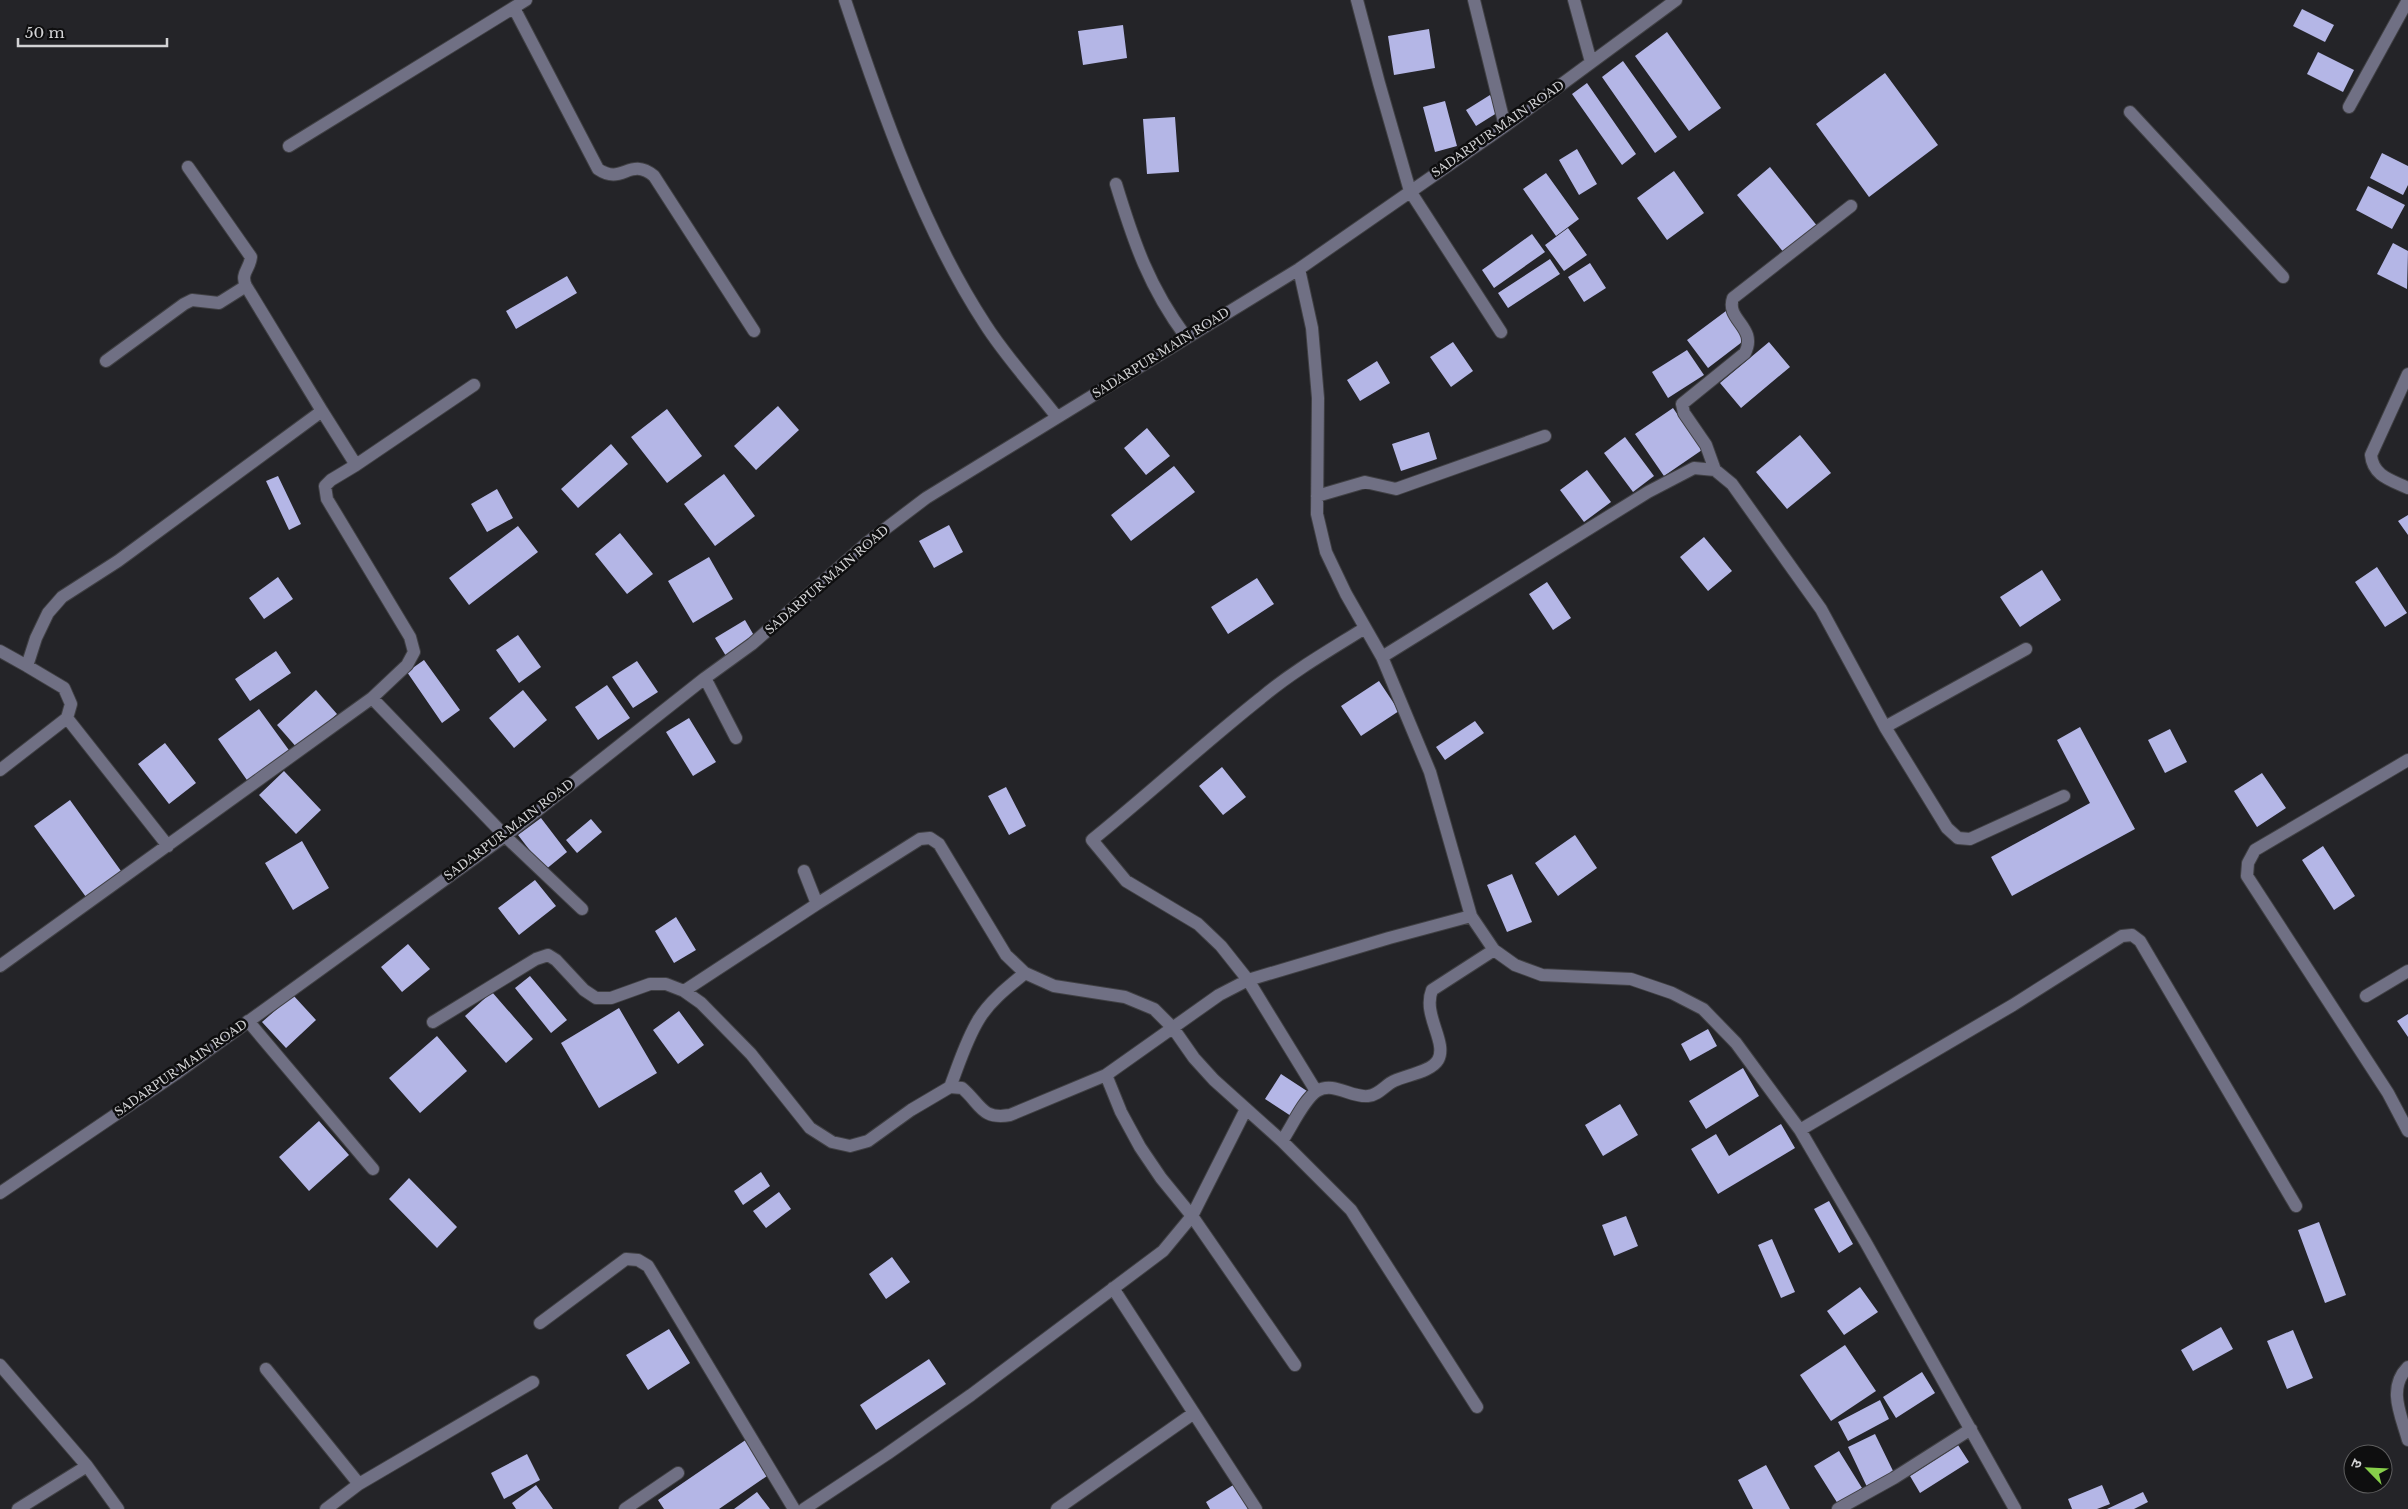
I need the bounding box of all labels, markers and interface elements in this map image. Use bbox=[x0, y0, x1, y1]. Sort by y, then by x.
scale bar bbox=[18, 15, 166, 47]
text: 50 m bbox=[25, 23, 65, 42]
street label: SADARPUR MAIN ROAD bbox=[1428, 77, 1567, 180]
street label: SADARPUR MAIN ROAD bbox=[1090, 304, 1232, 401]
street label: SADARPUR MAIN ROAD bbox=[762, 522, 891, 637]
street label: SADARPUR MAIN ROAD bbox=[441, 776, 577, 883]
street label: SADARPUR MAIN ROAD bbox=[111, 1016, 250, 1119]
north arrow bbox=[2343, 1444, 2393, 1494]
text: उ bbox=[2346, 1456, 2366, 1471]

